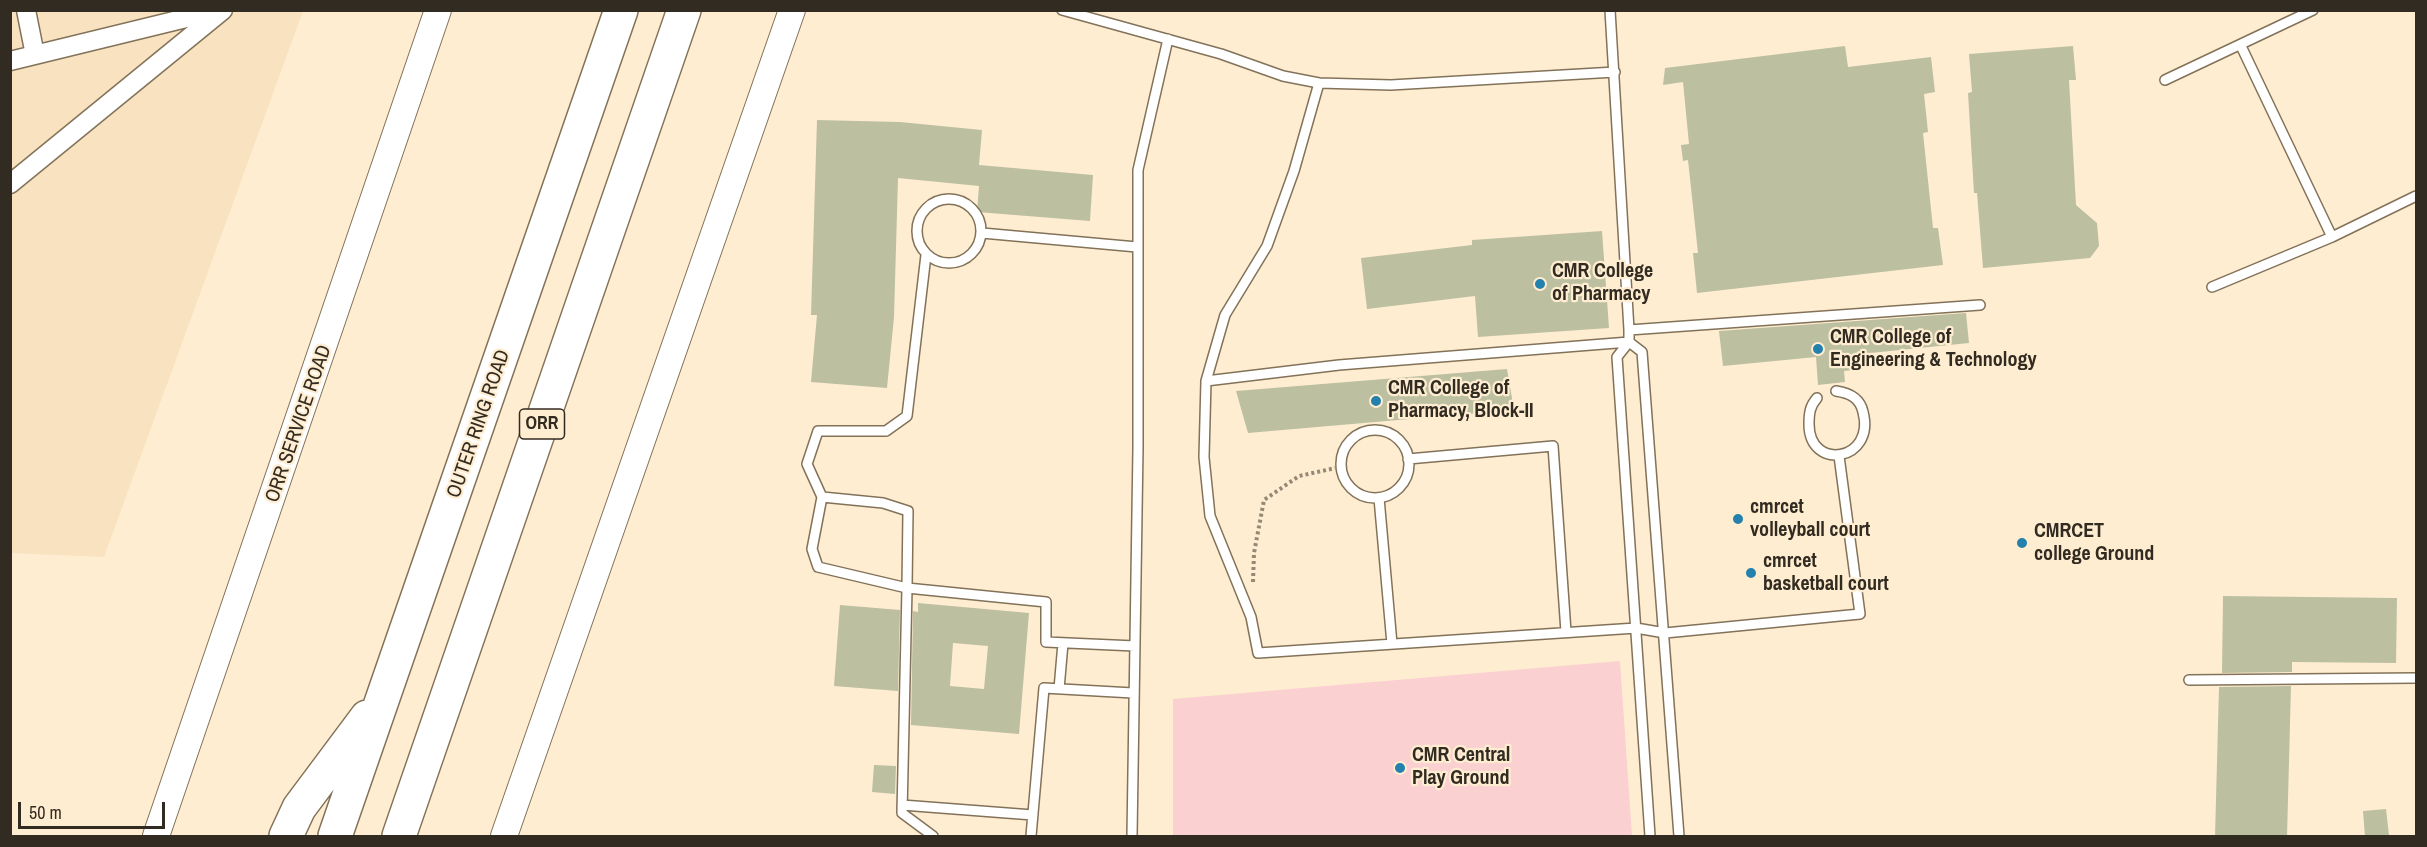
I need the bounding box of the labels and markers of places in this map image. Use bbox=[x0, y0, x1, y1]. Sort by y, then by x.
place label: CMR College of Pharmacy bbox=[1552, 260, 1653, 307]
marker: CMR College of Pharmacy bbox=[1533, 277, 1547, 291]
place label: CMR College of Engineering & Technology bbox=[1830, 326, 2037, 373]
marker: CMR College of Engineering & Technology bbox=[1811, 342, 1825, 356]
place label: CMR College of Pharmacy, Block-II bbox=[1388, 377, 1534, 424]
marker: CMR College of Pharmacy, Block-II bbox=[1369, 394, 1383, 408]
place label: cmrcet volleyball court bbox=[1750, 496, 1870, 543]
marker: cmrcet volleyball court bbox=[1731, 512, 1745, 526]
place label: CMRCET college Ground bbox=[2034, 520, 2154, 567]
marker: CMRCET college Ground bbox=[2015, 536, 2029, 550]
place label: cmrcet basketball court bbox=[1763, 550, 1889, 597]
marker: cmrcet basketball court bbox=[1744, 566, 1758, 580]
place label: CMR Central Play Ground bbox=[1412, 744, 1510, 791]
marker: CMR Central Play Ground bbox=[1393, 761, 1407, 775]

